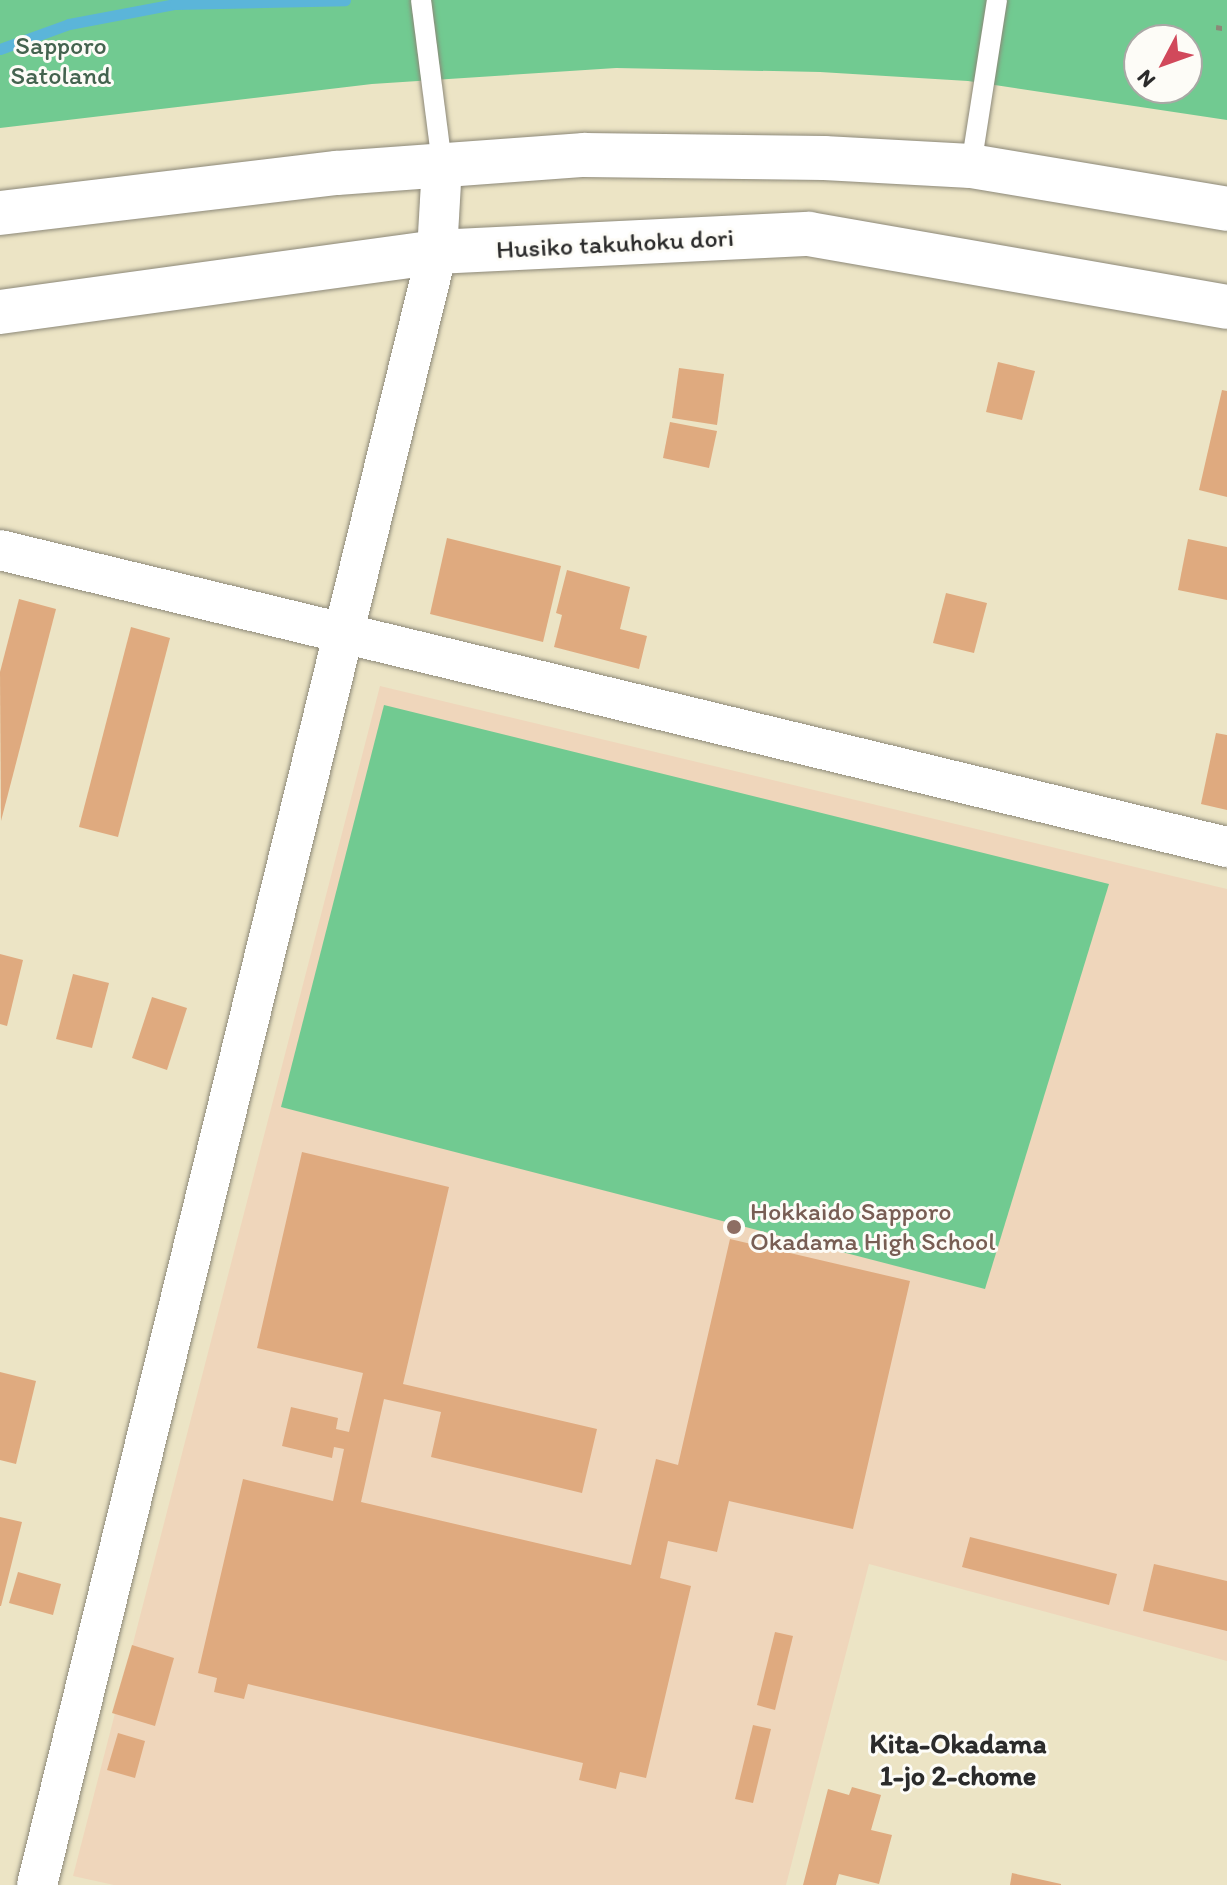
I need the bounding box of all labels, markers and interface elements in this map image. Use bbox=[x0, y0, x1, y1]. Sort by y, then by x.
north arrow bbox=[1123, 24, 1203, 104]
park label: Sapporo Satoland bbox=[11, 30, 111, 92]
text: N bbox=[1131, 64, 1161, 93]
street label: Husiko takuhoku dori bbox=[495, 222, 735, 266]
place label: Hokkaido Sapporo Okadama High School bbox=[750, 1196, 995, 1258]
marker: Hokkaido Sapporo Okadama High School bbox=[725, 1218, 743, 1236]
district label: Kita-Okadama 1-jo 2-chome bbox=[870, 1726, 1046, 1792]

